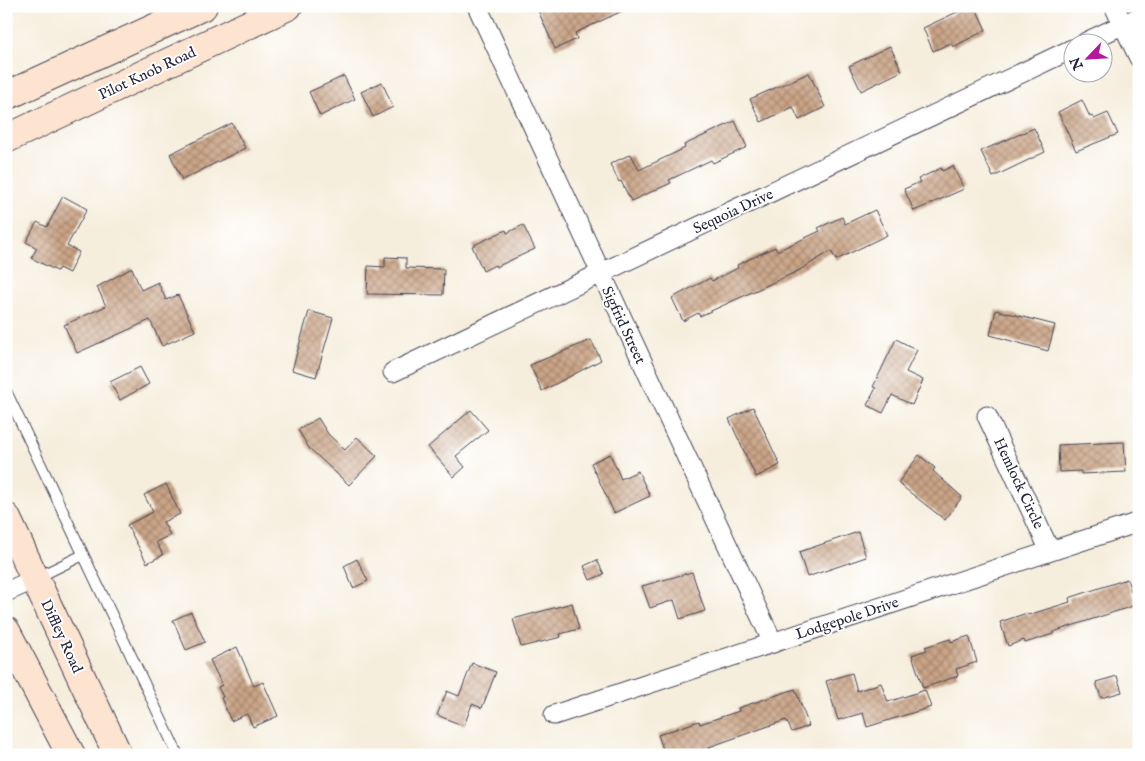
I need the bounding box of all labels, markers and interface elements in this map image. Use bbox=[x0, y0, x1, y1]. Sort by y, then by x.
north arrow bbox=[1062, 32, 1112, 82]
street label: Pilot Knob Road bbox=[95, 42, 200, 104]
text: N bbox=[1066, 54, 1088, 73]
street label: Sequoia Drive bbox=[690, 185, 777, 238]
street label: Sigfrid Street bbox=[597, 283, 650, 367]
street label: Hemlock Circle bbox=[989, 435, 1048, 532]
street label: Lodgepole Drive bbox=[793, 593, 901, 644]
street label: Diffley Road bbox=[36, 596, 87, 677]

